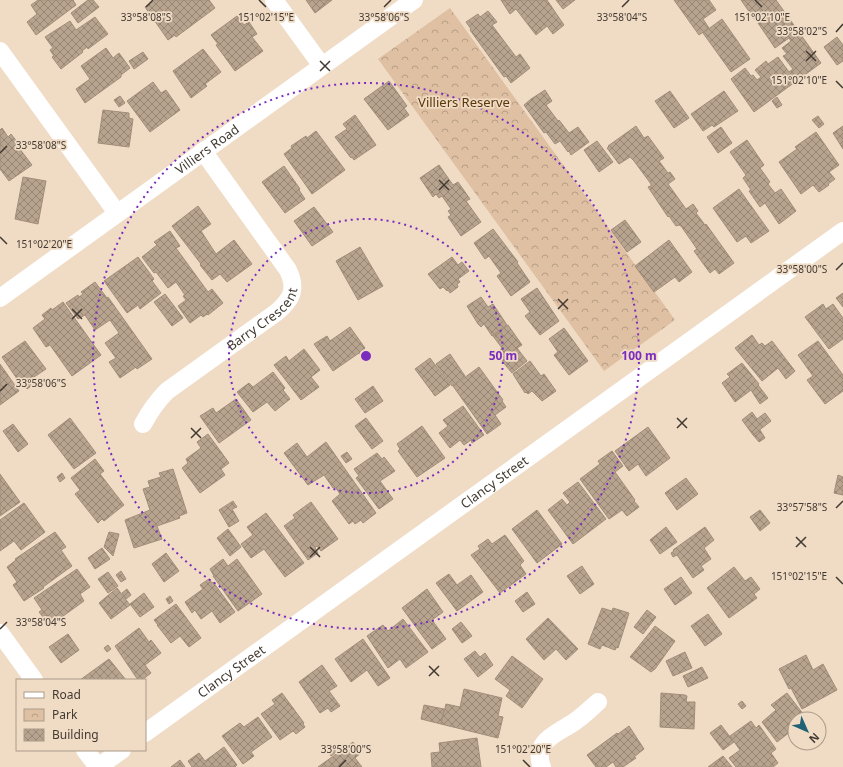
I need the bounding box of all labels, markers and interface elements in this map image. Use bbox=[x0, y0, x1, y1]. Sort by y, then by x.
text: 33°58'08"S bbox=[121, 10, 172, 24]
text: 151°02'15"E bbox=[238, 10, 294, 24]
text: 33°58'06"S bbox=[359, 10, 410, 24]
text: 33°58'04"S bbox=[597, 10, 648, 24]
text: 151°02'10"E bbox=[734, 10, 790, 24]
text: 33°58'02"S bbox=[777, 24, 828, 38]
text: 151°02'10"E bbox=[771, 73, 827, 87]
park label: Villiers Reserve bbox=[418, 93, 510, 111]
street label: Villiers Road bbox=[171, 120, 243, 178]
text: 33°58'08"S bbox=[16, 138, 67, 152]
text: 151°02'20"E bbox=[16, 237, 72, 251]
text: 33°58'00"S bbox=[777, 262, 828, 276]
street label: Barry Crescent bbox=[223, 286, 302, 354]
text: 50 m bbox=[489, 347, 517, 364]
text: 100 m bbox=[621, 347, 657, 364]
centre of rings bbox=[359, 349, 373, 363]
text: 33°58'06"S bbox=[16, 376, 67, 390]
street label: Clancy Street bbox=[457, 451, 532, 512]
text: 33°57'58"S bbox=[777, 500, 828, 514]
text: 151°02'15"E bbox=[771, 569, 827, 583]
text: 33°58'04"S bbox=[16, 615, 67, 629]
street label: Clancy Street bbox=[194, 640, 269, 702]
legend bbox=[16, 679, 146, 751]
text: Road bbox=[52, 686, 81, 703]
text: Park bbox=[52, 706, 78, 723]
north arrow bbox=[787, 711, 827, 751]
text: Building bbox=[52, 726, 99, 743]
text: N bbox=[806, 730, 823, 747]
text: 33°58'00"S bbox=[321, 742, 372, 756]
text: 151°02'20"E bbox=[495, 742, 551, 756]

